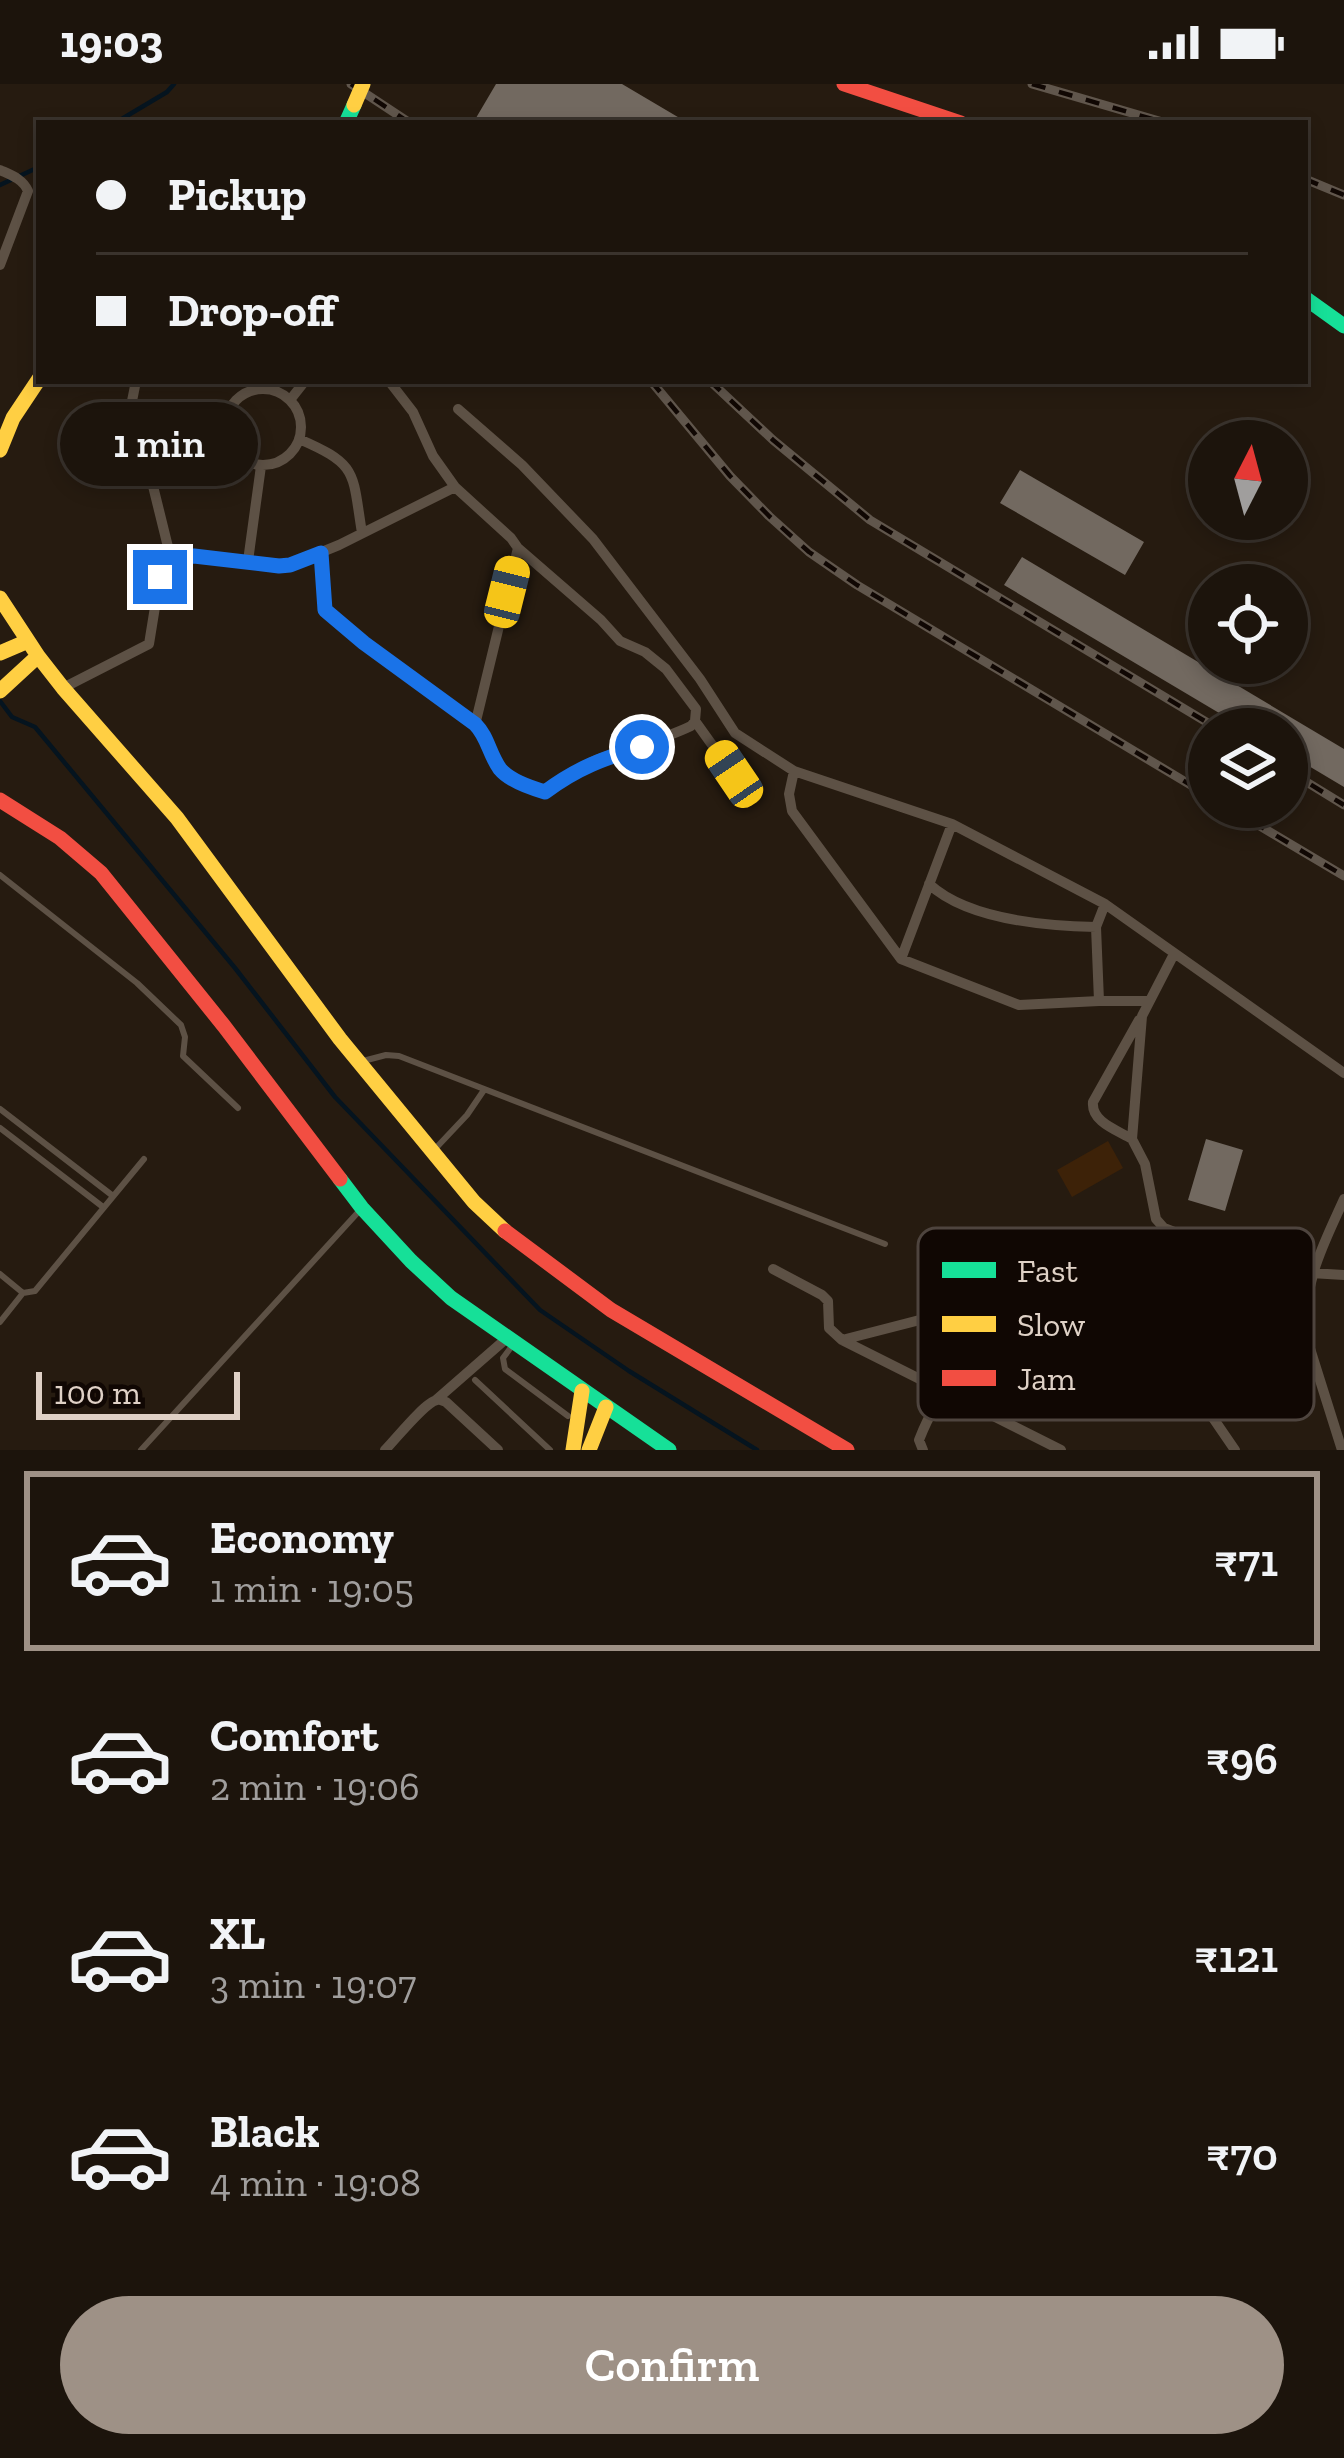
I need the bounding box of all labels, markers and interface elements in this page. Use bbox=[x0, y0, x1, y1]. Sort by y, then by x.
text: 19:03 bbox=[60, 15, 163, 69]
text: Pickup bbox=[168, 168, 306, 222]
text: Drop-off bbox=[168, 284, 336, 338]
callout: 1 min bbox=[61, 403, 259, 487]
text: 1 min bbox=[113, 420, 205, 467]
north arrow bbox=[1188, 420, 1308, 540]
map controls bbox=[1188, 420, 1308, 828]
route end bbox=[133, 550, 187, 604]
car bbox=[481, 553, 533, 631]
button: locate bbox=[1188, 564, 1308, 684]
button: layers bbox=[1188, 708, 1308, 828]
route start bbox=[615, 720, 669, 774]
car bbox=[699, 734, 769, 814]
legend bbox=[918, 1228, 1314, 1420]
text: Fast bbox=[1017, 1251, 1078, 1290]
text: Slow bbox=[1017, 1305, 1085, 1344]
text: Jam bbox=[1017, 1359, 1076, 1398]
scale bar bbox=[36, 1366, 240, 1419]
text: 100 m bbox=[54, 1373, 141, 1412]
icon: car bbox=[66, 1507, 174, 1615]
text: Economy bbox=[210, 1511, 394, 1565]
text: ₹71 bbox=[1214, 1534, 1278, 1588]
text: 1 min · 19:05 bbox=[210, 1565, 414, 1612]
icon: car bbox=[66, 1705, 174, 1813]
text: Comfort bbox=[210, 1709, 378, 1763]
text: ₹96 bbox=[1206, 1732, 1278, 1786]
text: 2 min · 19:06 bbox=[210, 1763, 420, 1810]
icon: car bbox=[66, 1903, 174, 2011]
text: XL bbox=[210, 1907, 265, 1961]
text: ₹121 bbox=[1194, 1930, 1278, 1984]
text: 3 min · 19:07 bbox=[210, 1961, 416, 2008]
icon: car bbox=[66, 2101, 174, 2209]
text: Black bbox=[210, 2105, 320, 2159]
text: ₹70 bbox=[1206, 2128, 1278, 2182]
text: 4 min · 19:08 bbox=[210, 2159, 421, 2206]
button: Confirm bbox=[60, 2296, 1284, 2434]

